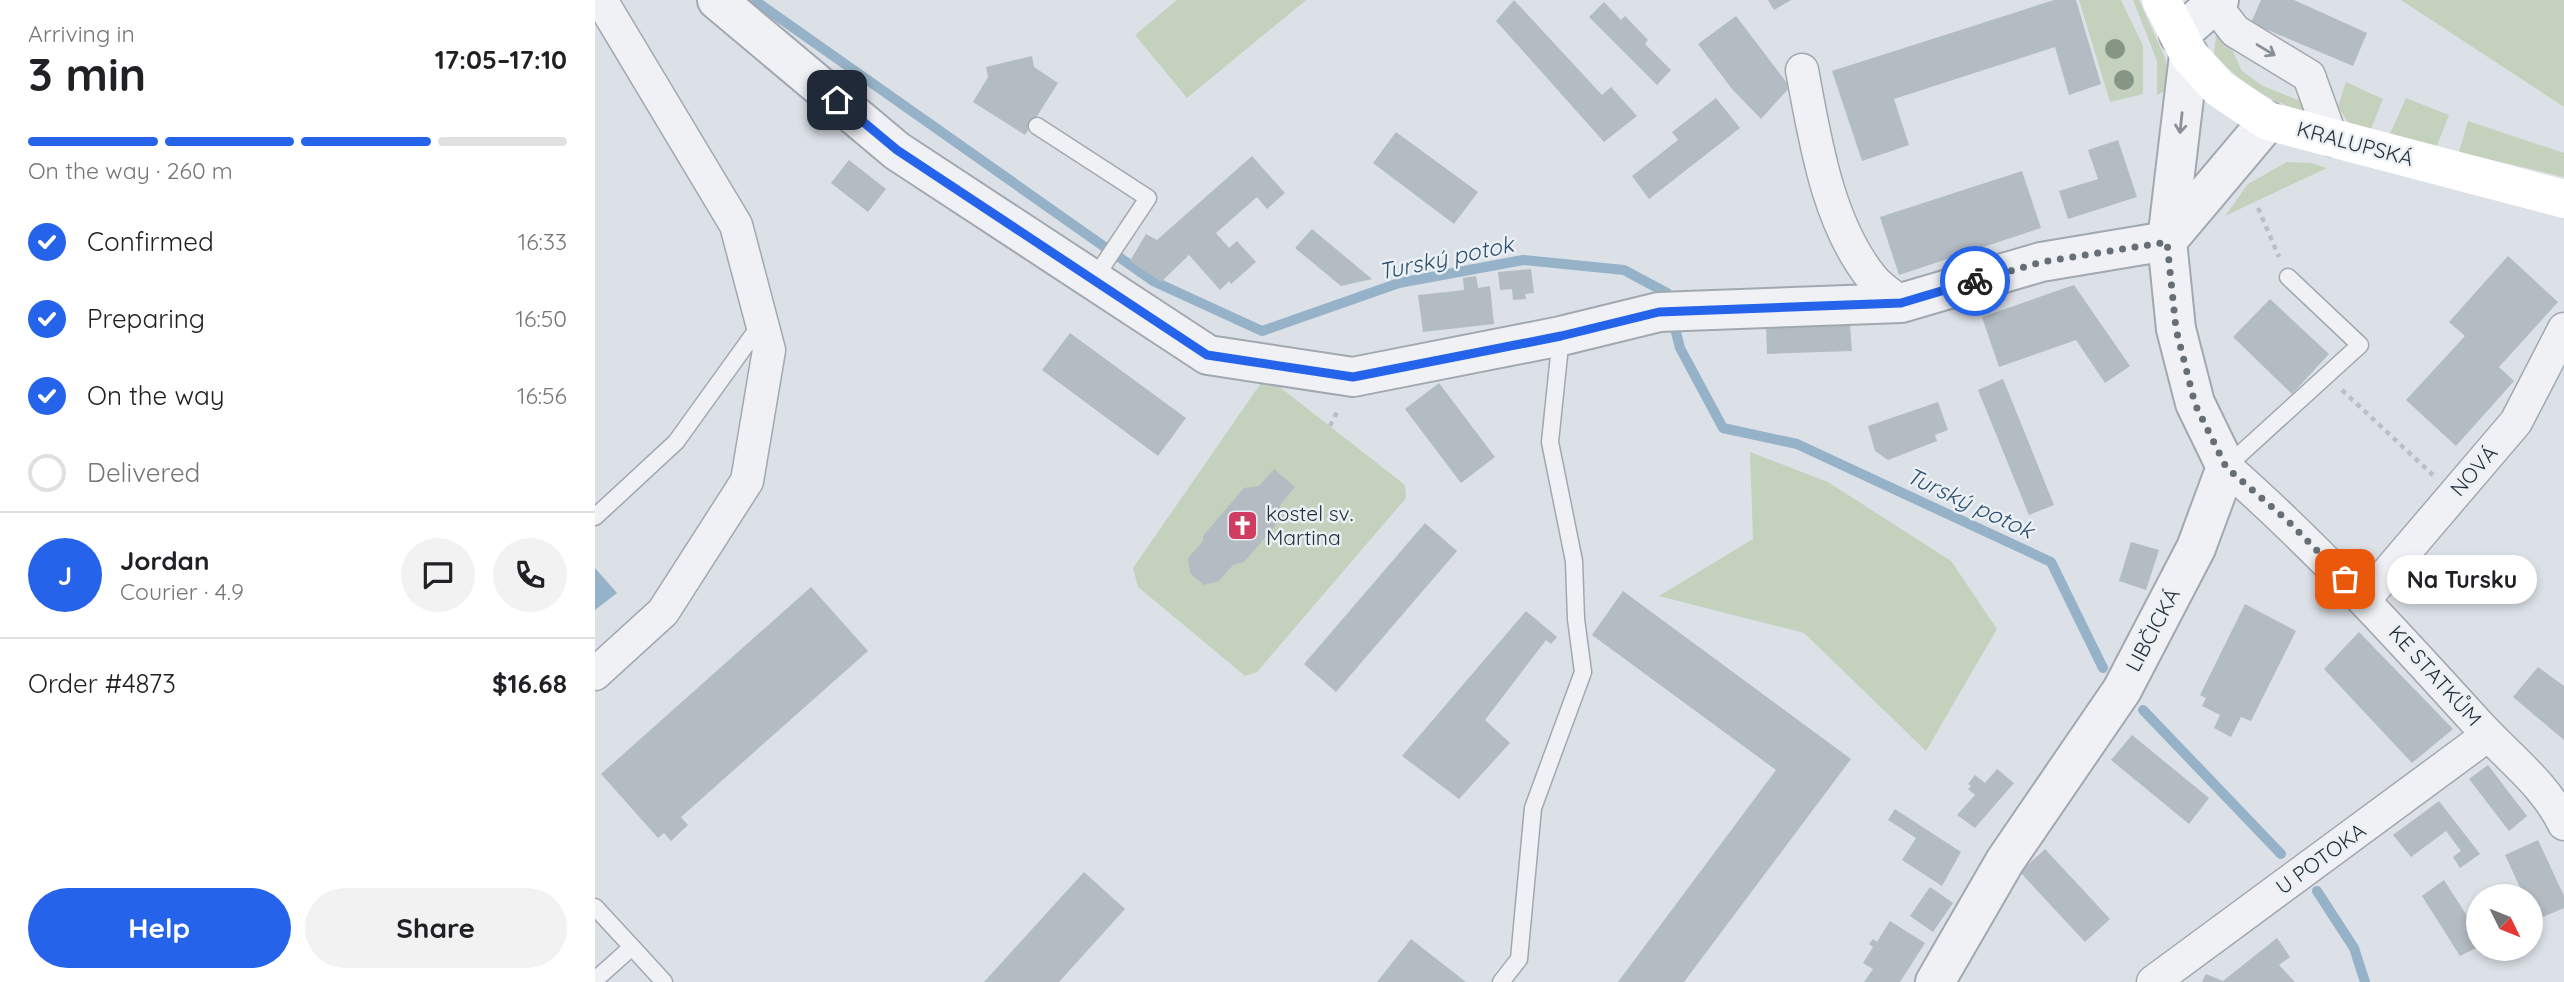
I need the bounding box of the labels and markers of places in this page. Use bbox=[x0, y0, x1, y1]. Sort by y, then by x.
pin bbox=[807, 70, 867, 130]
place label: kostel sv. Martina bbox=[1266, 500, 1354, 550]
church icon: kostel sv. Martina bbox=[1226, 509, 1260, 543]
pin bbox=[2315, 549, 2375, 609]
callout: Na Tursku bbox=[2387, 554, 2537, 604]

